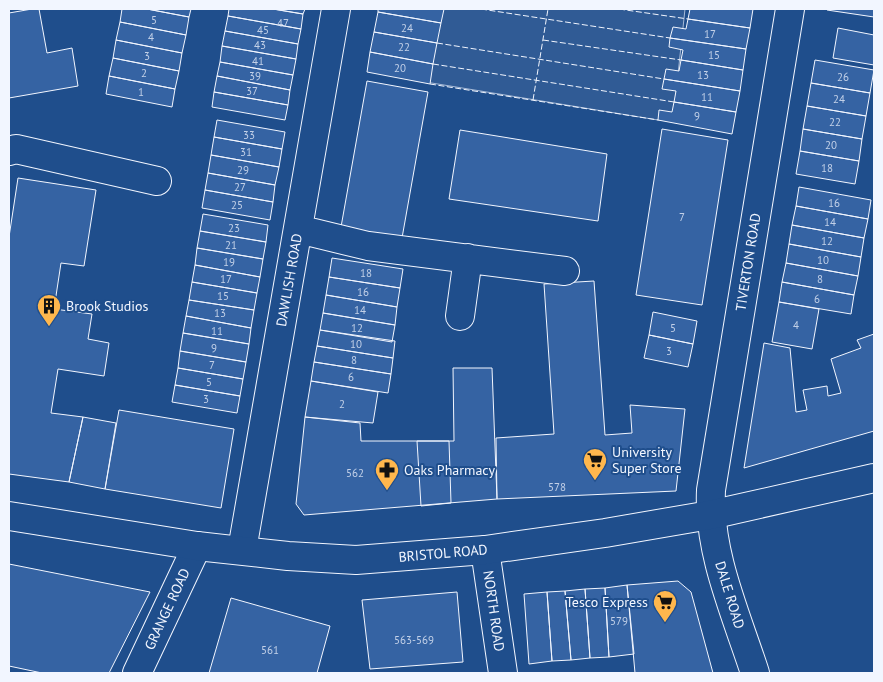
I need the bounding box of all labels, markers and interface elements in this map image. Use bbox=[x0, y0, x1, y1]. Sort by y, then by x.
house number: 5 bbox=[151, 13, 157, 27]
house number: 47 bbox=[277, 16, 289, 30]
house number: 24 bbox=[401, 21, 413, 35]
house number: 45 bbox=[257, 23, 269, 37]
house number: 17 bbox=[704, 27, 716, 41]
house number: 4 bbox=[148, 30, 154, 44]
house number: 43 bbox=[254, 38, 266, 52]
house number: 22 bbox=[398, 40, 410, 54]
house number: 15 bbox=[708, 48, 720, 62]
house number: 3 bbox=[144, 49, 150, 63]
house number: 41 bbox=[252, 54, 264, 68]
house number: 20 bbox=[394, 61, 406, 75]
house number: 2 bbox=[141, 66, 147, 80]
house number: 13 bbox=[697, 68, 709, 82]
house number: 39 bbox=[249, 69, 261, 83]
house number: 26 bbox=[837, 70, 849, 84]
house number: 37 bbox=[246, 84, 258, 98]
house number: 1 bbox=[138, 85, 144, 99]
house number: 11 bbox=[701, 90, 713, 104]
house number: 24 bbox=[833, 92, 845, 106]
house number: 9 bbox=[694, 109, 700, 123]
house number: 22 bbox=[829, 115, 841, 129]
house number: 33 bbox=[243, 128, 255, 142]
house number: 20 bbox=[825, 138, 837, 152]
house number: 31 bbox=[240, 145, 252, 159]
house number: 18 bbox=[821, 161, 833, 175]
house number: 29 bbox=[237, 163, 249, 177]
house number: 27 bbox=[234, 180, 246, 194]
house number: 16 bbox=[828, 196, 840, 210]
house number: 25 bbox=[231, 198, 243, 212]
house number: 7 bbox=[679, 210, 685, 224]
street label: TIVERTON ROAD bbox=[731, 212, 765, 312]
house number: 14 bbox=[824, 215, 836, 229]
house number: 23 bbox=[228, 221, 240, 235]
street label: DAWLISH ROAD bbox=[272, 232, 306, 328]
house number: 12 bbox=[821, 234, 833, 248]
house number: 21 bbox=[225, 238, 237, 252]
house number: 10 bbox=[817, 253, 829, 267]
house number: 19 bbox=[223, 255, 235, 269]
house number: 18 bbox=[360, 266, 372, 280]
house number: 17 bbox=[220, 272, 232, 286]
house number: 8 bbox=[817, 272, 823, 286]
house number: 16 bbox=[357, 285, 369, 299]
house number: 15 bbox=[217, 289, 229, 303]
house number: 6 bbox=[814, 292, 820, 306]
building icon: Brook Studios bbox=[36, 293, 62, 327]
place label: Brook Studios bbox=[66, 297, 148, 315]
house number: 14 bbox=[354, 303, 366, 317]
house number: 13 bbox=[214, 306, 226, 320]
house number: 4 bbox=[793, 318, 799, 332]
house number: 12 bbox=[351, 321, 363, 335]
house number: 5 bbox=[670, 321, 676, 335]
house number: 11 bbox=[211, 324, 223, 338]
house number: 10 bbox=[350, 337, 362, 351]
house number: 9 bbox=[211, 341, 217, 355]
house number: 3 bbox=[666, 344, 672, 358]
house number: 8 bbox=[351, 353, 357, 367]
house number: 7 bbox=[209, 358, 215, 372]
house number: 6 bbox=[348, 370, 354, 384]
house number: 5 bbox=[206, 375, 212, 389]
house number: 3 bbox=[203, 392, 209, 406]
house number: 2 bbox=[339, 397, 345, 411]
place label: University Super Store bbox=[612, 443, 682, 477]
supermarket icon: University Super Store bbox=[582, 447, 608, 481]
pharmacy icon: Oaks Pharmacy bbox=[374, 457, 400, 491]
place label: Oaks Pharmacy bbox=[404, 461, 496, 479]
house number: 562 bbox=[346, 466, 364, 480]
house number: 578 bbox=[548, 480, 566, 494]
street label: BRISTOL ROAD bbox=[398, 540, 488, 566]
street label: DALE ROAD bbox=[711, 559, 749, 631]
street label: GRANGE ROAD bbox=[140, 565, 194, 653]
street label: NORTH ROAD bbox=[479, 569, 509, 653]
supermarket icon: Tesco Express bbox=[652, 589, 678, 623]
place label: Tesco Express bbox=[566, 593, 648, 611]
house number: 579 bbox=[610, 614, 628, 628]
house number: 563-569 bbox=[394, 633, 434, 647]
house number: 561 bbox=[261, 643, 279, 657]

